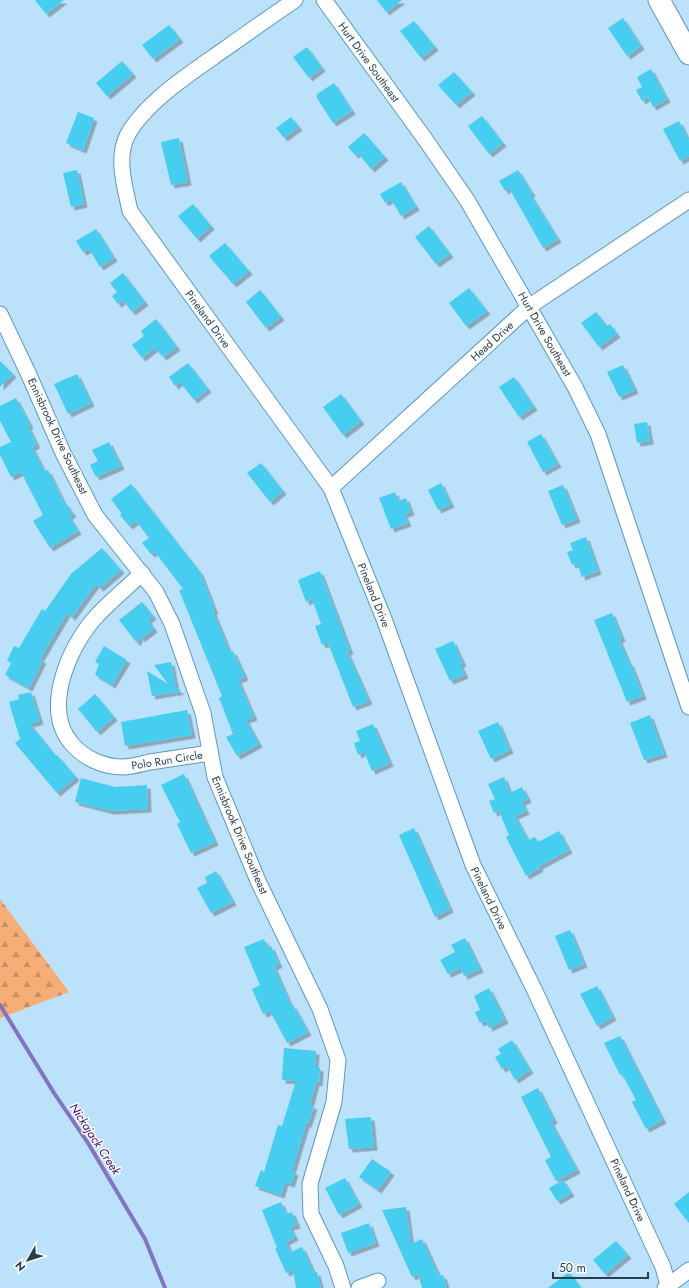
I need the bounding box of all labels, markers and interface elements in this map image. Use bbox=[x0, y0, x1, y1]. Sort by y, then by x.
street label: Hurt Drive Southeast bbox=[335, 19, 404, 106]
street label: Pineland Drive bbox=[182, 287, 235, 351]
street label: Hurt Drive Southeast bbox=[514, 289, 576, 380]
street label: Head Drive bbox=[467, 317, 517, 365]
street label: Ennisbrook Drive Southeast bbox=[24, 375, 92, 497]
street label: Pineland Drive bbox=[354, 561, 394, 630]
street label: Polo Run Circle bbox=[130, 746, 204, 774]
street label: Ennisbrook Drive Southeast bbox=[208, 773, 272, 897]
street label: Pineland Drive bbox=[467, 864, 511, 932]
water label: Nickajack Creek bbox=[65, 1100, 125, 1179]
street label: Pineland Drive bbox=[606, 1156, 650, 1224]
north arrow bbox=[8, 1240, 48, 1280]
scale bar bbox=[553, 1254, 648, 1280]
text: N bbox=[11, 1258, 29, 1275]
text: 50 m bbox=[559, 1259, 586, 1277]

